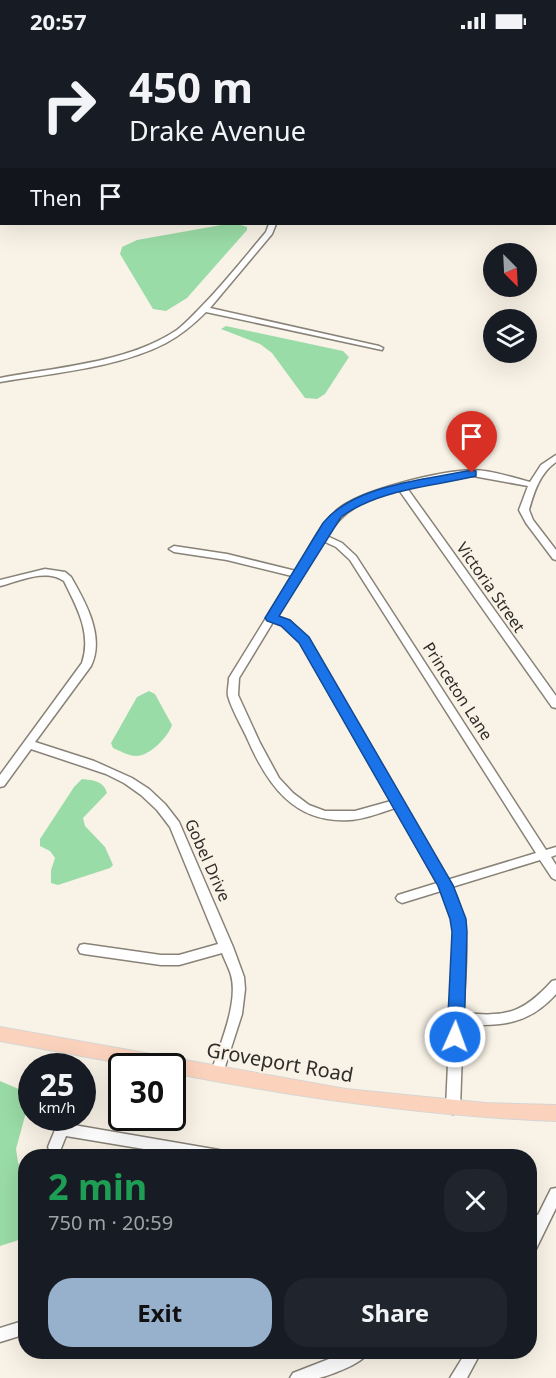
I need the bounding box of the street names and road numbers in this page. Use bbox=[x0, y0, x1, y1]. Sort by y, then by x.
street label: Victoria Street bbox=[452, 538, 530, 637]
street label: Princeton Lane bbox=[418, 638, 498, 744]
street label: Gobel Drive bbox=[180, 815, 236, 905]
street label: Groveport Road bbox=[204, 1036, 356, 1088]

